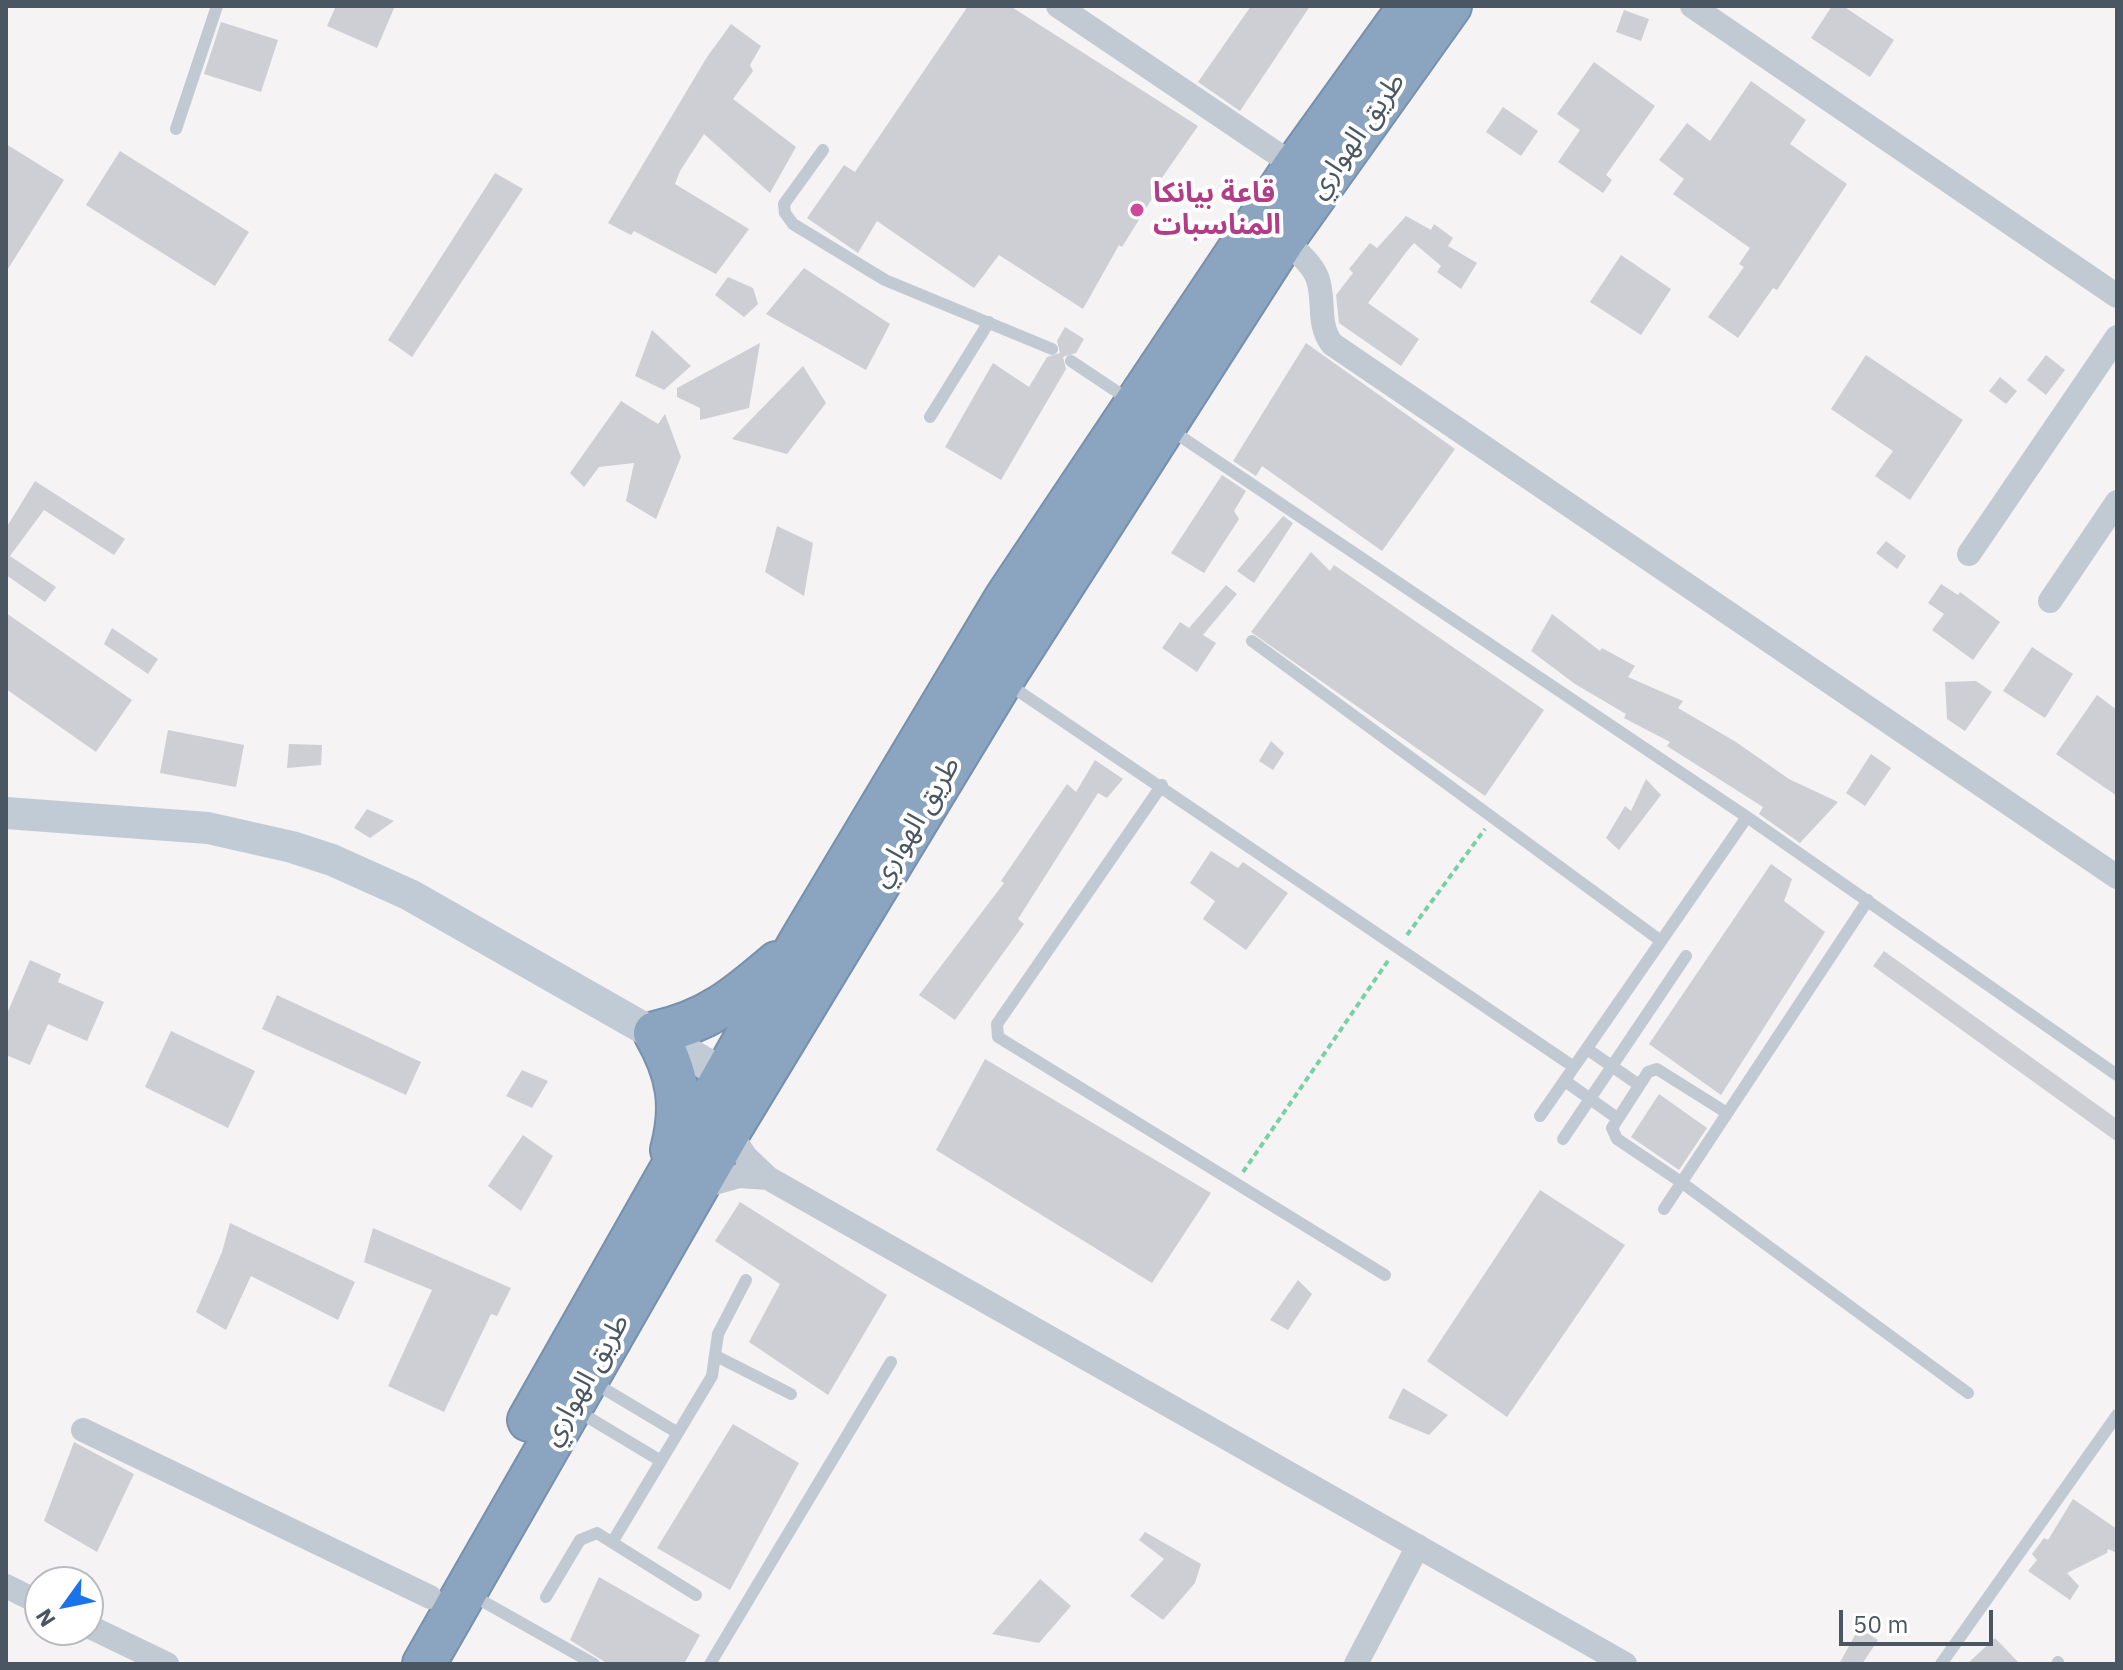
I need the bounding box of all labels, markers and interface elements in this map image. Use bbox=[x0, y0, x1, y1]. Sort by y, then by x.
street label: طريق الهواري bbox=[1301, 66, 1413, 206]
place label: قاعة بيانكا المناسبات bbox=[1153, 177, 1281, 243]
marker: قاعة بيانكا المناسبات bbox=[1128, 201, 1146, 219]
street label: طريق الهواري bbox=[864, 751, 968, 893]
street label: طريق الهواري bbox=[535, 1308, 637, 1452]
north arrow bbox=[24, 1566, 104, 1646]
scale bar bbox=[1843, 1594, 1997, 1644]
text: N bbox=[29, 1604, 62, 1633]
text: 50 m bbox=[1853, 1608, 1908, 1640]

